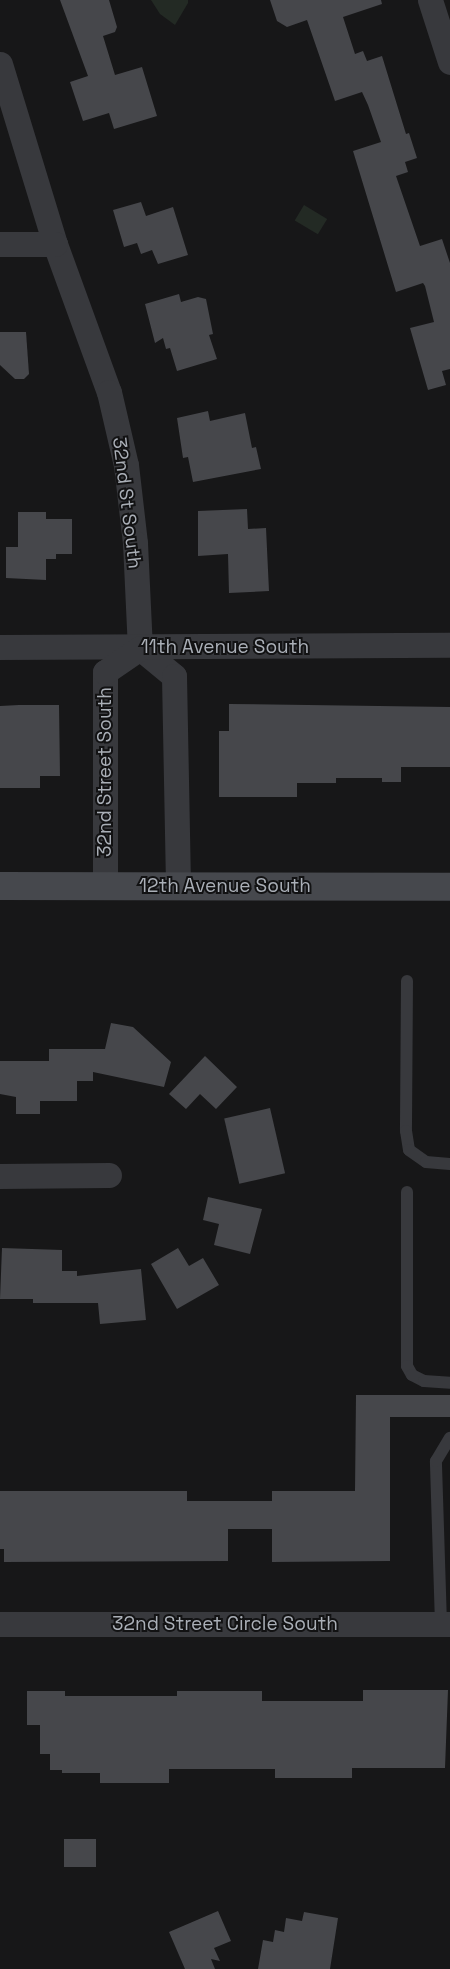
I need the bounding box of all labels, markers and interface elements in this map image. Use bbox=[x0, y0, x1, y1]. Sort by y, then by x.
street label: 32nd St South bbox=[108, 436, 146, 570]
street label: 11th Avenue South bbox=[141, 636, 309, 658]
street label: 32nd Street South bbox=[94, 687, 116, 857]
street label: 12th Avenue South bbox=[139, 875, 311, 897]
street label: 32nd Street Circle South bbox=[112, 1613, 338, 1635]

